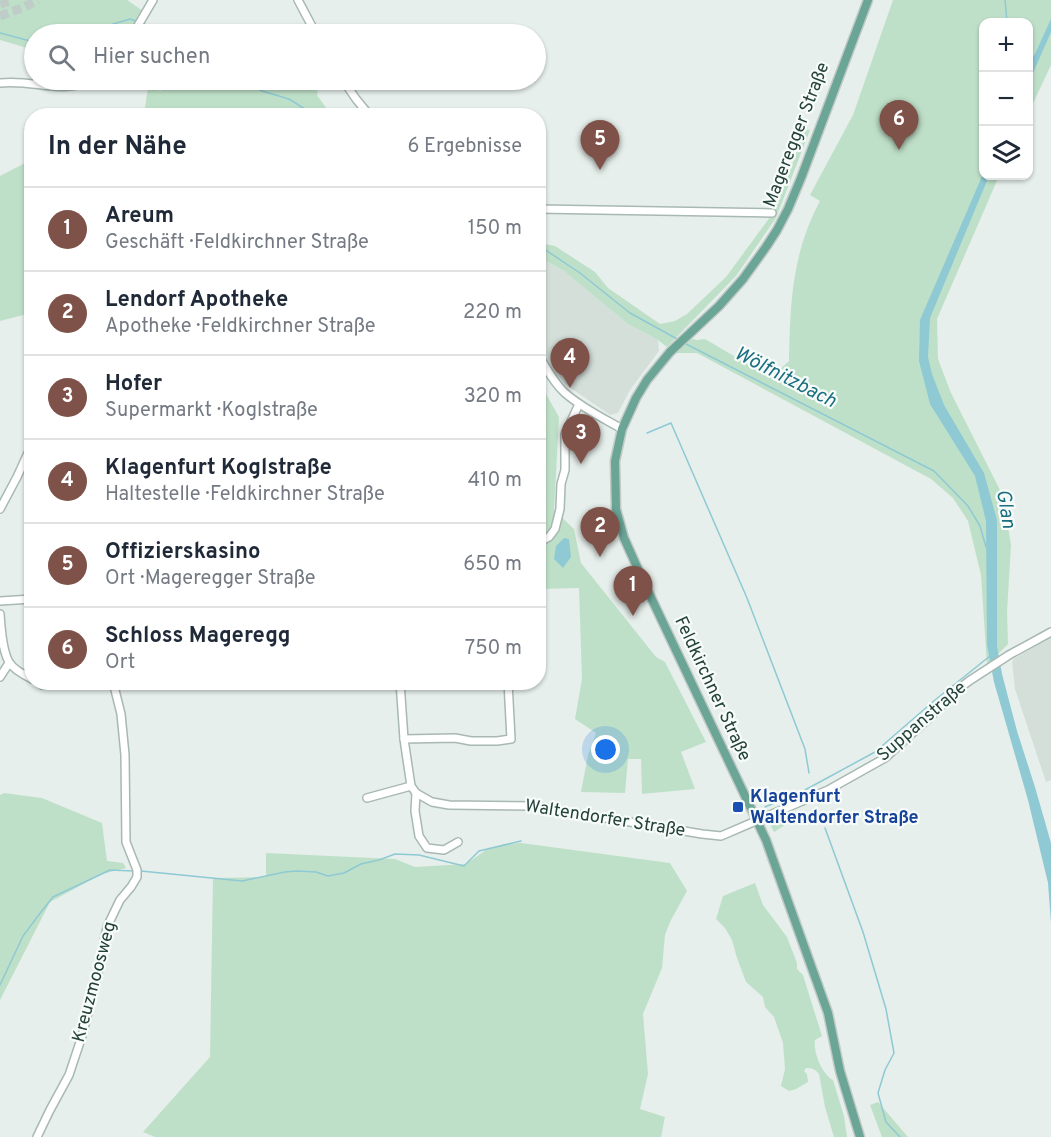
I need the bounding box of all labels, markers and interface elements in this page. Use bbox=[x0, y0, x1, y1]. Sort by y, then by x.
map controls bbox=[979, 18, 1033, 180]
button: + bbox=[979, 18, 1033, 72]
search box bbox=[24, 24, 546, 90]
icon: search bbox=[45, 41, 78, 74]
text: Hier suchen bbox=[93, 44, 210, 71]
street label: Mageregger Straße bbox=[759, 59, 835, 211]
button: − bbox=[979, 72, 1033, 126]
pin: 6 bbox=[880, 100, 918, 150]
pin: 5 bbox=[580, 120, 620, 170]
button: layers bbox=[979, 126, 1033, 180]
text: In der Nähe bbox=[48, 131, 187, 164]
text: 6 Ergebnisse bbox=[407, 134, 522, 160]
text: Areum bbox=[105, 203, 174, 230]
text: 1 bbox=[64, 216, 72, 242]
text: 150 m bbox=[468, 216, 522, 242]
text: Geschäft · Feldkirchner Straße bbox=[105, 230, 369, 256]
text: Lendorf Apotheke bbox=[105, 287, 288, 314]
text: 2 bbox=[61, 300, 74, 326]
text: 220 m bbox=[463, 300, 522, 326]
text: Apotheke · Feldkirchner Straße bbox=[105, 314, 375, 340]
pin: 4 bbox=[550, 338, 590, 388]
water label: Wölfnitzbach bbox=[730, 341, 841, 415]
text: Hofer bbox=[105, 371, 162, 398]
text: 3 bbox=[62, 384, 74, 410]
text: 320 m bbox=[464, 384, 522, 410]
text: Supermarkt · Koglstraße bbox=[105, 398, 318, 424]
pin: 3 bbox=[562, 414, 600, 464]
text: Klagenfurt Koglstraße bbox=[105, 455, 332, 482]
text: 4 bbox=[61, 468, 74, 494]
text: 410 m bbox=[468, 468, 522, 494]
text: Haltestelle · Feldkirchner Straße bbox=[105, 482, 385, 508]
water label: Glan bbox=[989, 487, 1021, 531]
pin: 2 bbox=[580, 508, 620, 557]
text: Offizierskasino bbox=[105, 539, 261, 566]
text: 5 bbox=[61, 552, 74, 578]
text: 650 m bbox=[463, 552, 522, 578]
text: Ort · Mageregger Straße bbox=[105, 566, 316, 592]
pin: 1 bbox=[614, 566, 652, 616]
street label: Feldkirchner Straße bbox=[668, 613, 756, 765]
text: Schloss Mageregg bbox=[105, 623, 290, 650]
text: 6 bbox=[61, 636, 74, 662]
text: 750 m bbox=[465, 636, 522, 662]
text: Ort bbox=[105, 650, 135, 676]
street label: Suppanstraße bbox=[872, 677, 972, 767]
your location bbox=[591, 735, 620, 764]
place label: Klagenfurt Waltendorfer Straße bbox=[750, 786, 919, 830]
street label: Waltendorfer Straße bbox=[523, 795, 687, 843]
marker: Klagenfurt Waltendorfer Straße bbox=[731, 800, 745, 814]
street label: Kreuzmoosweg bbox=[68, 919, 122, 1045]

